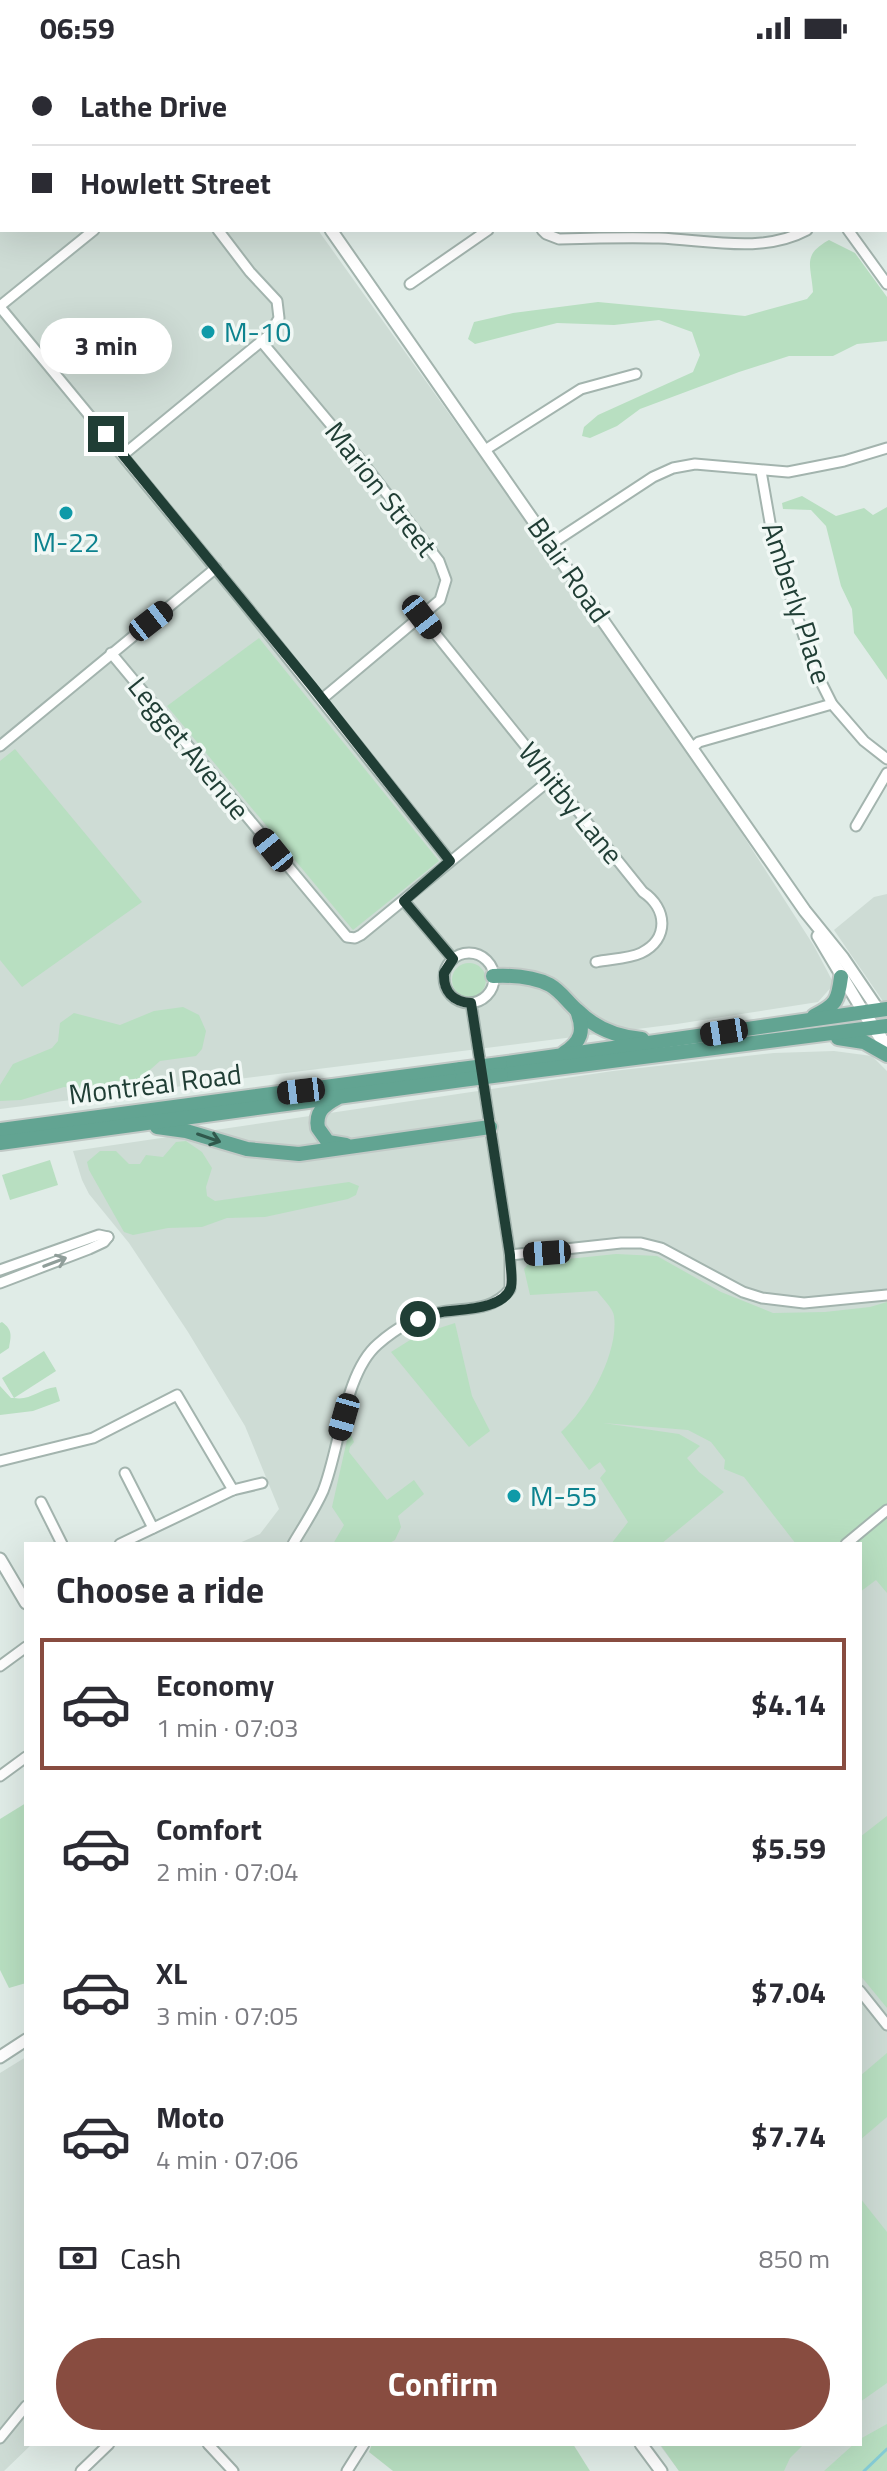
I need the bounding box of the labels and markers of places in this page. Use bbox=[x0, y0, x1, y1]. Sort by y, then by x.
place label: M-10 bbox=[224, 310, 291, 353]
marker: M-10 bbox=[199, 323, 217, 341]
marker: M-22 bbox=[57, 504, 75, 522]
place label: M-22 bbox=[32, 520, 100, 563]
place label: M-55 bbox=[530, 1474, 597, 1517]
marker: M-55 bbox=[505, 1487, 523, 1505]

